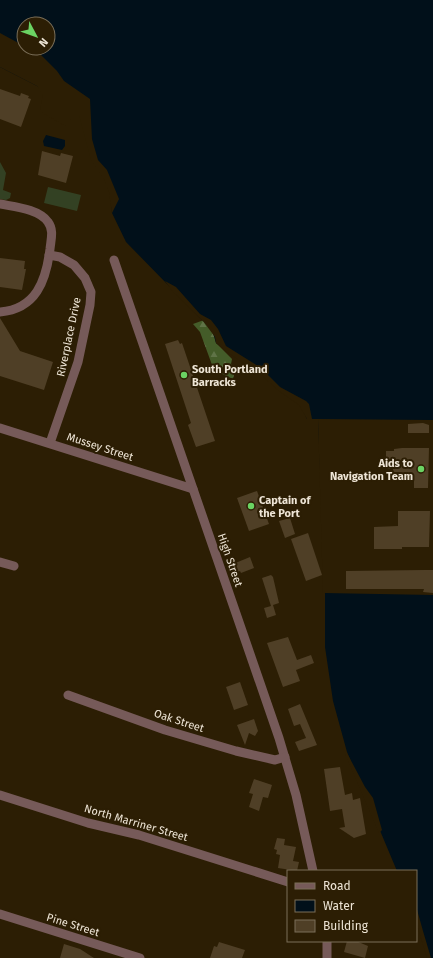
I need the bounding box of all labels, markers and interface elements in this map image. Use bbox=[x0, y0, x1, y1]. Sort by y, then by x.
north arrow bbox=[16, 16, 56, 56]
text: N bbox=[36, 35, 50, 49]
street label: Riverplace Drive bbox=[54, 296, 84, 378]
place label: South Portland Barracks bbox=[192, 363, 268, 389]
marker: South Portland Barracks bbox=[179, 370, 189, 380]
street label: Mussey Street bbox=[65, 430, 135, 464]
place label: Aids to Navigation Team bbox=[330, 457, 414, 483]
marker: Aids to Navigation Team bbox=[416, 464, 426, 474]
place label: Captain of the Port bbox=[259, 494, 311, 520]
marker: Captain of the Port bbox=[246, 501, 256, 511]
street label: High Street bbox=[215, 532, 245, 588]
street label: Oak Street bbox=[152, 707, 206, 735]
street label: North Marriner Street bbox=[83, 802, 189, 844]
legend bbox=[287, 870, 417, 942]
text: Road bbox=[323, 879, 351, 893]
text: Water bbox=[323, 899, 355, 913]
street label: Pine Street bbox=[45, 911, 101, 939]
text: Building bbox=[323, 919, 369, 933]

